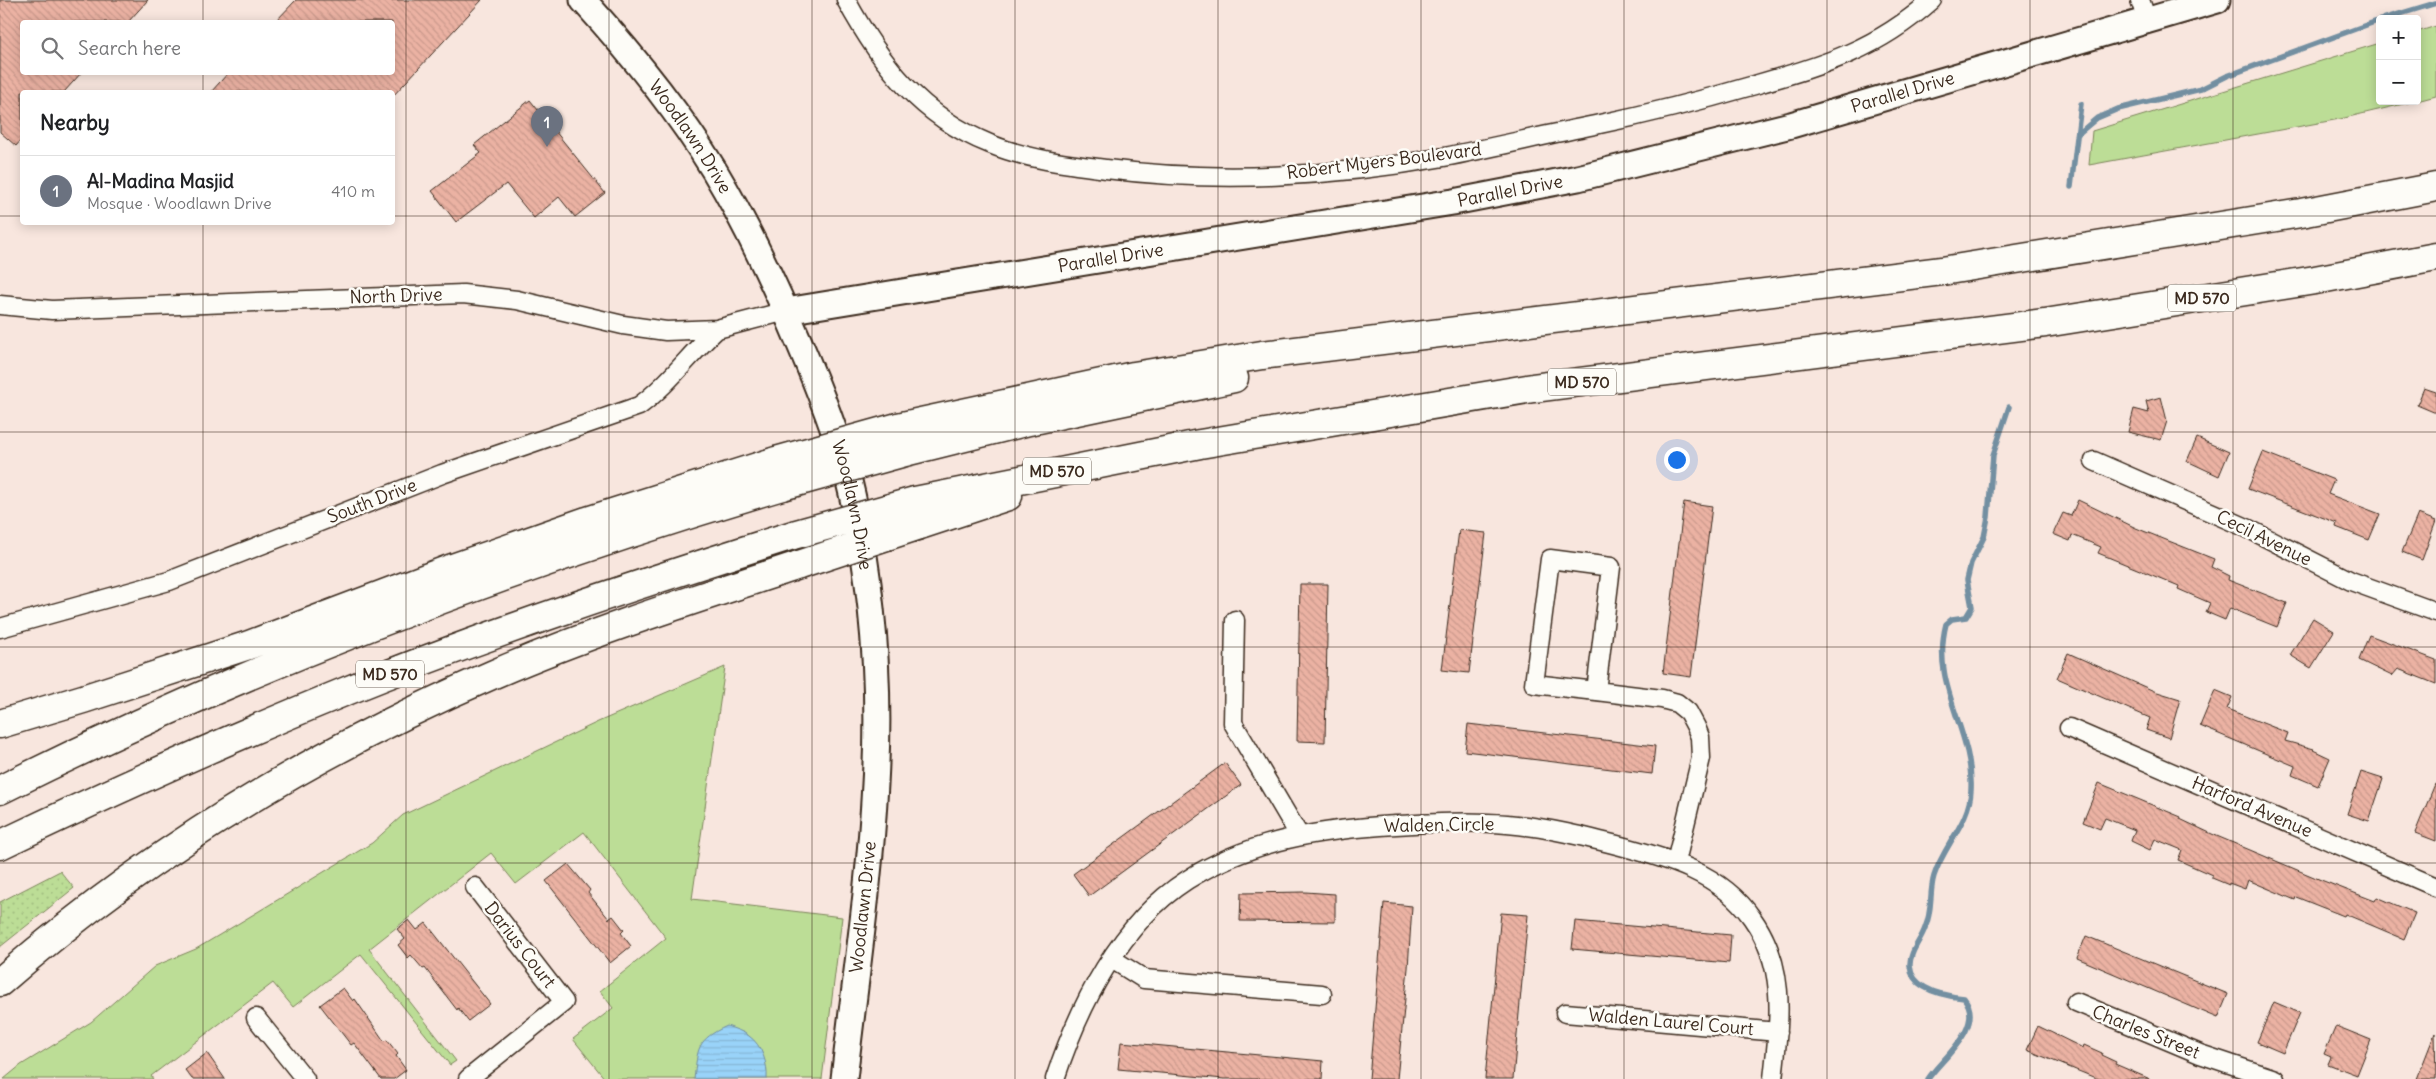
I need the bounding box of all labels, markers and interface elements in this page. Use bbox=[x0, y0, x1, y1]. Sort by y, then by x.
map controls bbox=[2376, 15, 2421, 105]
button: + bbox=[2376, 15, 2421, 60]
search box bbox=[20, 20, 395, 75]
icon: search bbox=[38, 34, 66, 62]
text: Search here bbox=[78, 36, 181, 60]
button: − bbox=[2376, 60, 2421, 105]
street label: Parallel Drive bbox=[1848, 66, 1957, 118]
street label: Woodlawn Drive bbox=[644, 75, 737, 197]
pin: 1 bbox=[531, 106, 563, 147]
text: Nearby bbox=[40, 109, 110, 136]
street label: Robert Myers Boulevard bbox=[1285, 137, 1483, 184]
text: Al-Madina Masjid bbox=[87, 169, 234, 193]
street label: Parallel Drive bbox=[1455, 169, 1565, 212]
text: 1 bbox=[53, 181, 59, 201]
text: 410 m bbox=[331, 181, 375, 201]
text: Mosque · Woodlawn Drive bbox=[87, 193, 272, 213]
street label: Parallel Drive bbox=[1056, 237, 1165, 277]
street label: North Drive bbox=[349, 282, 443, 309]
road number: MD 570 bbox=[2168, 284, 2236, 312]
road number: MD 570 bbox=[1548, 368, 1616, 396]
street label: Woodlawn Drive bbox=[827, 437, 878, 571]
your location bbox=[1664, 447, 1690, 473]
road number: MD 570 bbox=[1023, 458, 1091, 484]
street label: South Drive bbox=[324, 473, 420, 528]
street label: Cecil Avenue bbox=[2213, 505, 2316, 570]
road number: MD 570 bbox=[356, 661, 424, 688]
street label: Harford Avenue bbox=[2188, 771, 2316, 842]
street label: Walden Circle bbox=[1383, 812, 1495, 837]
street label: Woodlawn Drive bbox=[844, 840, 881, 974]
street label: Darius Court bbox=[480, 897, 561, 992]
street label: Charles Street bbox=[2089, 1000, 2203, 1064]
street label: Walden Laurel Court bbox=[1587, 1003, 1755, 1040]

